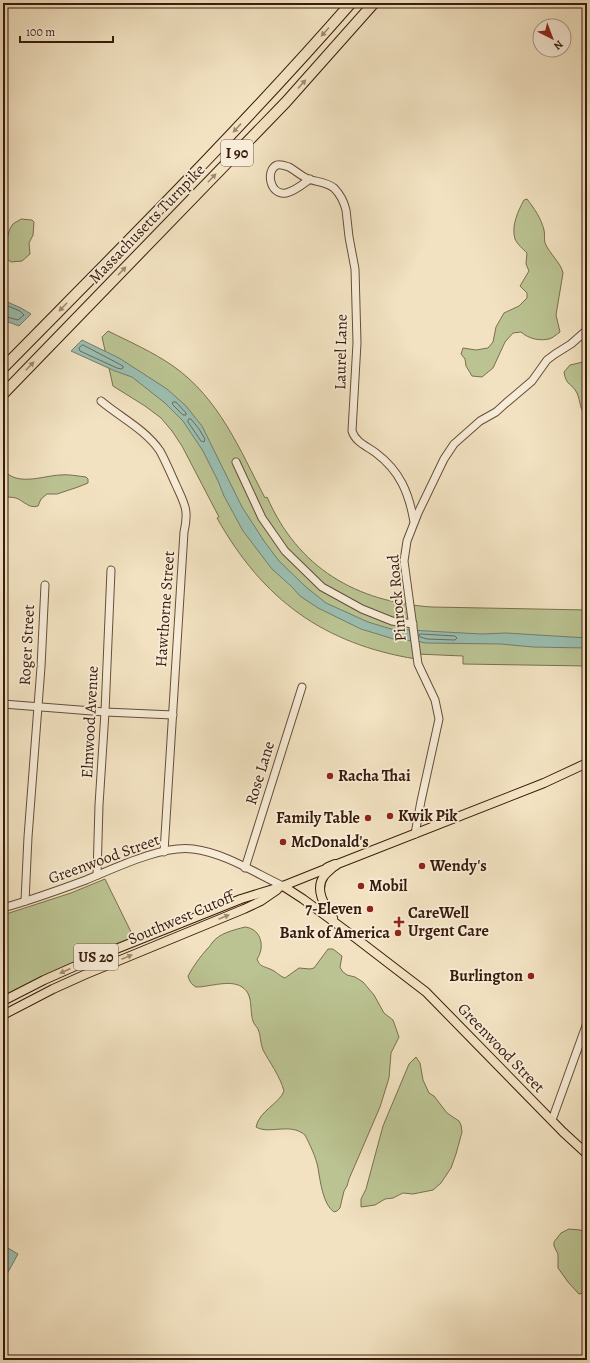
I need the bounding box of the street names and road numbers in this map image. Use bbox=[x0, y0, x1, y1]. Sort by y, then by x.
road number: I 90 bbox=[221, 140, 253, 166]
street label: Massachusetts Turnpike bbox=[84, 159, 210, 289]
street label: Laurel Lane bbox=[329, 314, 353, 390]
street label: Hawthorne Street bbox=[150, 550, 180, 668]
street label: Pinrock Road bbox=[382, 553, 412, 642]
street label: Roger Street bbox=[14, 604, 40, 686]
street label: Elmwood Avenue bbox=[76, 665, 104, 779]
street label: Rose Lane bbox=[240, 738, 280, 808]
street label: Greenwood Street bbox=[45, 829, 163, 889]
street label: Southwest Cutoff bbox=[125, 885, 240, 950]
road number: US 20 bbox=[74, 944, 118, 970]
street label: Greenwood Street bbox=[452, 998, 550, 1098]

